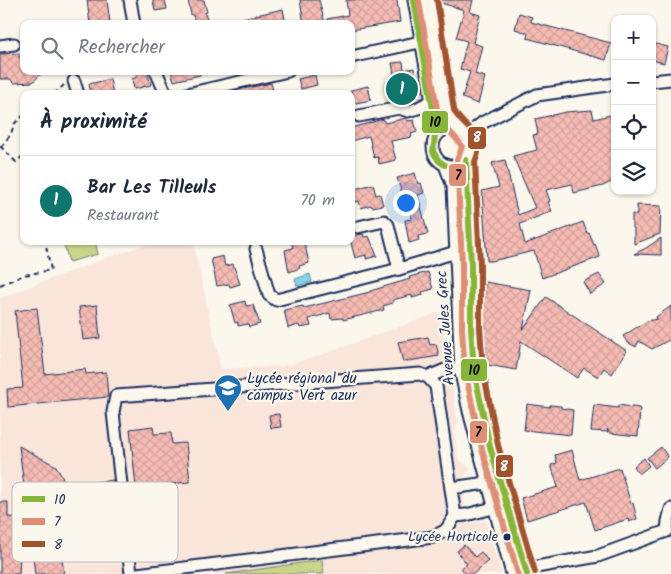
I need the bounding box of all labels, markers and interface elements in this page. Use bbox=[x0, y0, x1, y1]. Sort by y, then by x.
map controls bbox=[611, 15, 656, 195]
button: + bbox=[611, 15, 656, 60]
search box bbox=[20, 20, 355, 75]
text: Rechercher bbox=[78, 33, 165, 63]
icon: search bbox=[38, 34, 66, 62]
button: − bbox=[611, 60, 656, 105]
pin: 1 bbox=[386, 70, 418, 108]
button: locate bbox=[611, 105, 656, 150]
text: À proximité bbox=[40, 106, 147, 139]
line badge: 10 bbox=[421, 110, 449, 134]
text: 10 bbox=[429, 112, 442, 134]
line badge: 8 bbox=[467, 126, 487, 150]
text: 8 bbox=[473, 127, 482, 149]
button: layers bbox=[611, 150, 656, 195]
line badge: 7 bbox=[448, 163, 467, 187]
text: 7 bbox=[455, 165, 462, 187]
text: Bar Les Tilleuls bbox=[87, 173, 216, 203]
text: 1 bbox=[54, 188, 58, 213]
text: 70 m bbox=[300, 188, 335, 213]
your location bbox=[393, 190, 419, 216]
text: Restaurant bbox=[87, 203, 159, 228]
street label: Avenue Jules Grec bbox=[430, 270, 462, 386]
line badge: 10 bbox=[460, 358, 488, 382]
text: 10 bbox=[468, 360, 481, 382]
place label: Lycée régional du campus Vert azur bbox=[247, 367, 358, 408]
school or university icon: Lycée régional du campus Vert azur bbox=[213, 373, 243, 412]
line badge: 7 bbox=[469, 420, 488, 444]
text: 7 bbox=[475, 422, 482, 444]
line badge: 8 bbox=[495, 454, 514, 478]
text: 8 bbox=[500, 456, 509, 478]
legend bbox=[12, 482, 178, 562]
text: 10 bbox=[54, 489, 65, 511]
text: 7 bbox=[54, 511, 61, 533]
place label: Lycée Horticole bbox=[408, 526, 499, 548]
marker: Lycée Horticole bbox=[502, 532, 512, 542]
text: 8 bbox=[54, 534, 63, 556]

